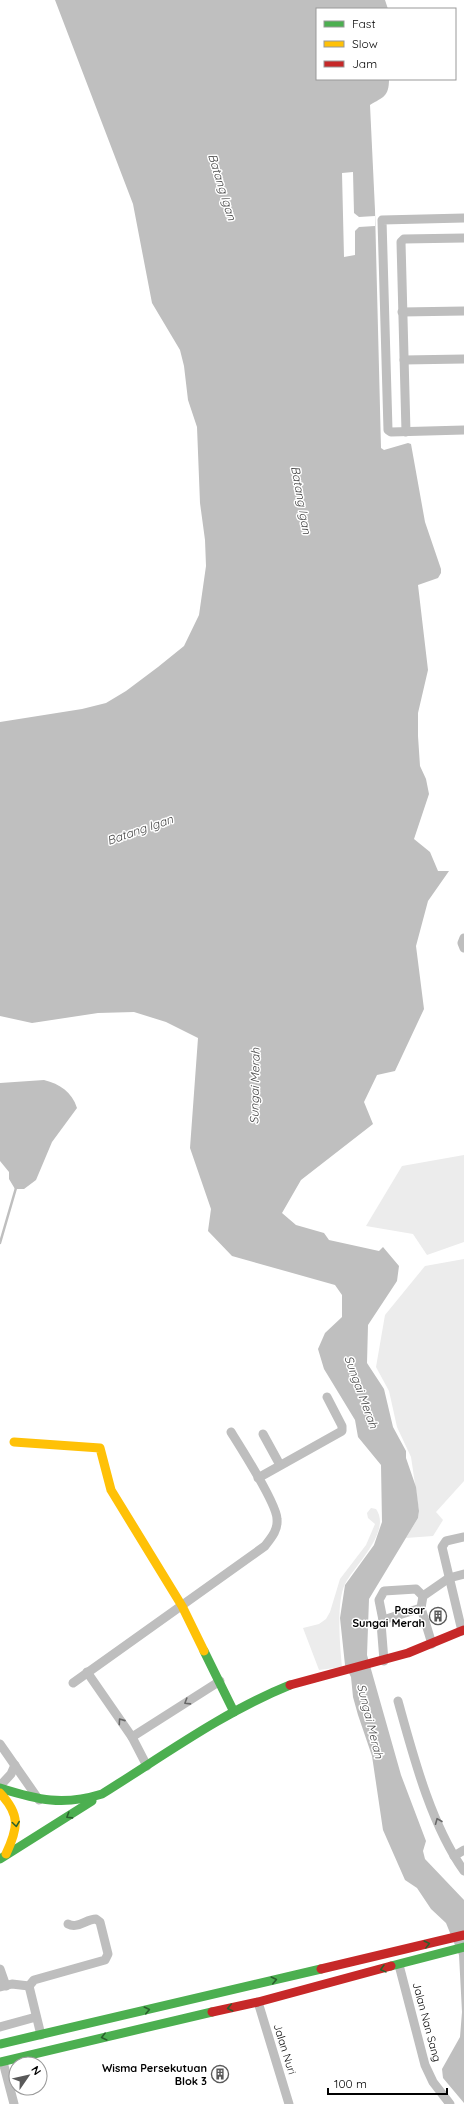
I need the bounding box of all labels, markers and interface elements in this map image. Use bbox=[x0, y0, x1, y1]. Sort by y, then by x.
legend bbox=[316, 8, 456, 80]
text: Fast bbox=[352, 16, 376, 31]
text: Slow bbox=[352, 36, 378, 51]
text: Jam bbox=[352, 56, 377, 71]
water label: Batang Igan bbox=[205, 152, 240, 223]
water label: Batang Igan bbox=[288, 465, 315, 536]
water label: Batang Igan bbox=[105, 811, 176, 848]
water label: Sungai Merah bbox=[246, 1048, 263, 1124]
water label: Sungai Merah bbox=[341, 1353, 382, 1430]
place label: Pasar Sungai Merah bbox=[352, 1603, 425, 1630]
building icon: Pasar Sungai Merah bbox=[428, 1606, 448, 1626]
water label: Sungai Merah bbox=[354, 1682, 387, 1760]
one-way arrow bbox=[184, 1697, 191, 1705]
one-way arrow bbox=[119, 1718, 126, 1725]
one-way arrow bbox=[67, 1811, 74, 1818]
one-way arrow bbox=[435, 1817, 443, 1825]
one-way arrow bbox=[11, 1820, 20, 1827]
one-way arrow bbox=[424, 1940, 431, 1949]
one-way arrow bbox=[380, 1964, 386, 1972]
one-way arrow bbox=[270, 1977, 277, 1985]
street label: Jalan Nan Sang bbox=[410, 1981, 444, 2063]
one-way arrow bbox=[227, 2003, 233, 2011]
one-way arrow bbox=[143, 2006, 150, 2015]
street label: Jalan Nuri bbox=[271, 2022, 299, 2076]
one-way arrow bbox=[100, 2032, 107, 2041]
north arrow bbox=[8, 2056, 48, 2096]
place label: Wisma Persekutuan Blok 3 bbox=[102, 2061, 207, 2088]
text: N bbox=[28, 2063, 44, 2078]
building icon: Wisma Persekutuan Blok 3 bbox=[210, 2064, 230, 2084]
scale bar bbox=[328, 2070, 447, 2096]
text: 100 m bbox=[334, 2076, 367, 2091]

